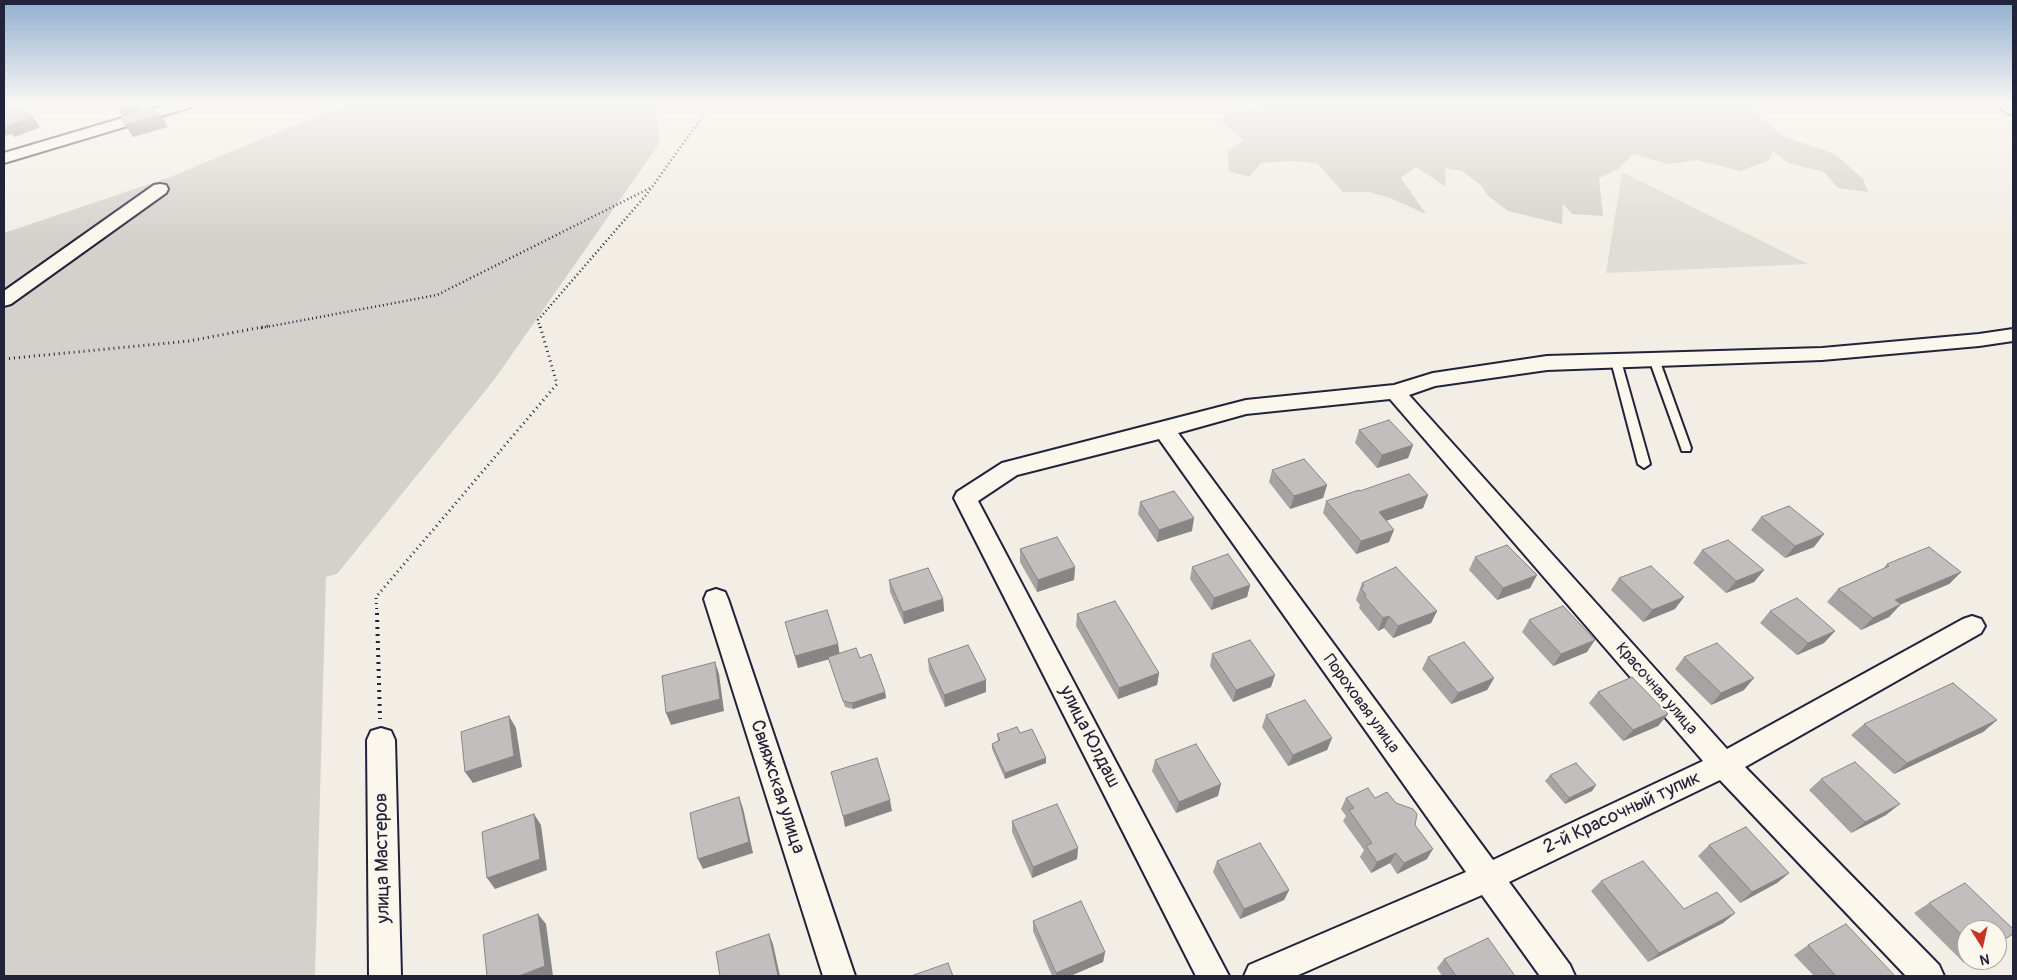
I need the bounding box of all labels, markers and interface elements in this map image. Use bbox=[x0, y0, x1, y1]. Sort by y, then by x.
street label: Красочная улица bbox=[1611, 639, 1701, 739]
street label: Пороховая улица bbox=[1319, 651, 1403, 757]
street label: улица Юлдаш bbox=[1054, 682, 1124, 792]
street label: Свияжская улица bbox=[745, 717, 809, 857]
street label: 2-й Красочный тупик bbox=[1540, 767, 1704, 859]
street label: улица Мастеров bbox=[370, 792, 396, 924]
north arrow bbox=[1957, 920, 2007, 970]
text: N bbox=[1978, 950, 1991, 968]

